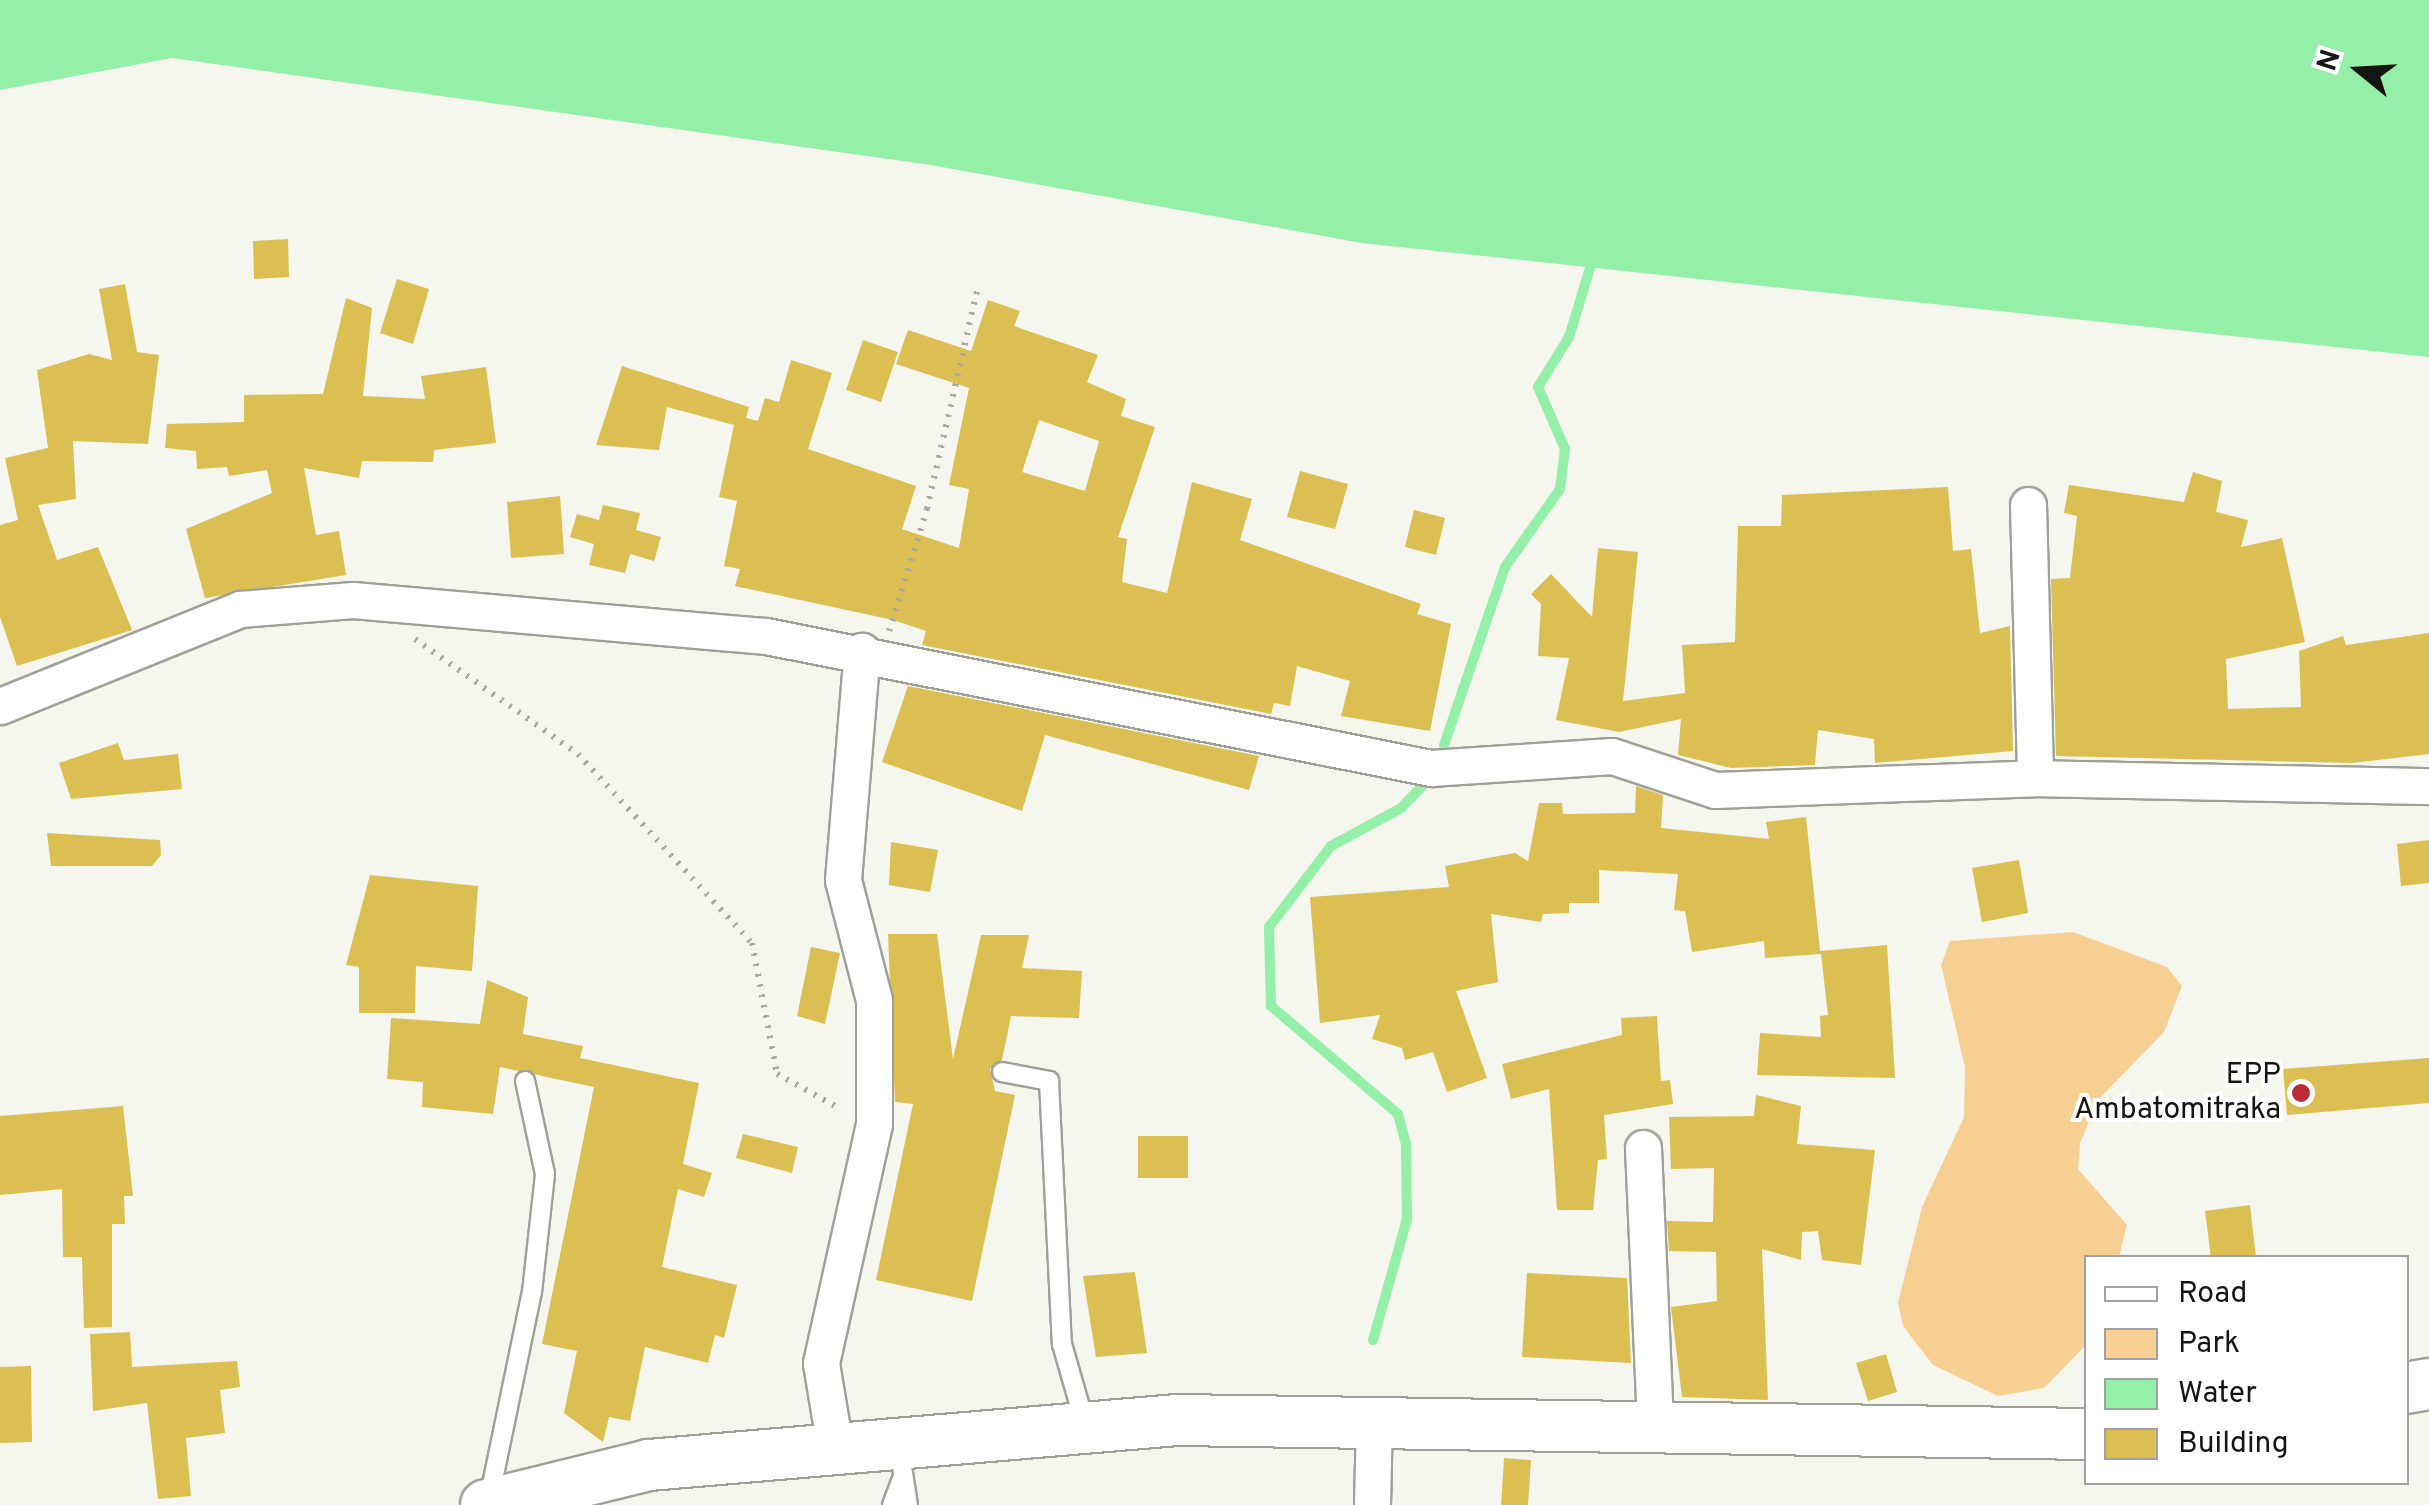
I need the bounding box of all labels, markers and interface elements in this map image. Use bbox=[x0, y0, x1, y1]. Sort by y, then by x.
north arrow bbox=[2309, 20, 2409, 120]
text: N bbox=[2310, 46, 2351, 76]
place label: EPP Ambatomitraka bbox=[2074, 1058, 2281, 1128]
marker: EPP Ambatomitraka bbox=[2290, 1082, 2312, 1104]
legend bbox=[2084, 1255, 2409, 1485]
text: Road bbox=[2178, 1276, 2247, 1313]
text: Park bbox=[2178, 1326, 2240, 1363]
text: Water bbox=[2178, 1376, 2257, 1413]
text: Building bbox=[2178, 1426, 2289, 1463]

